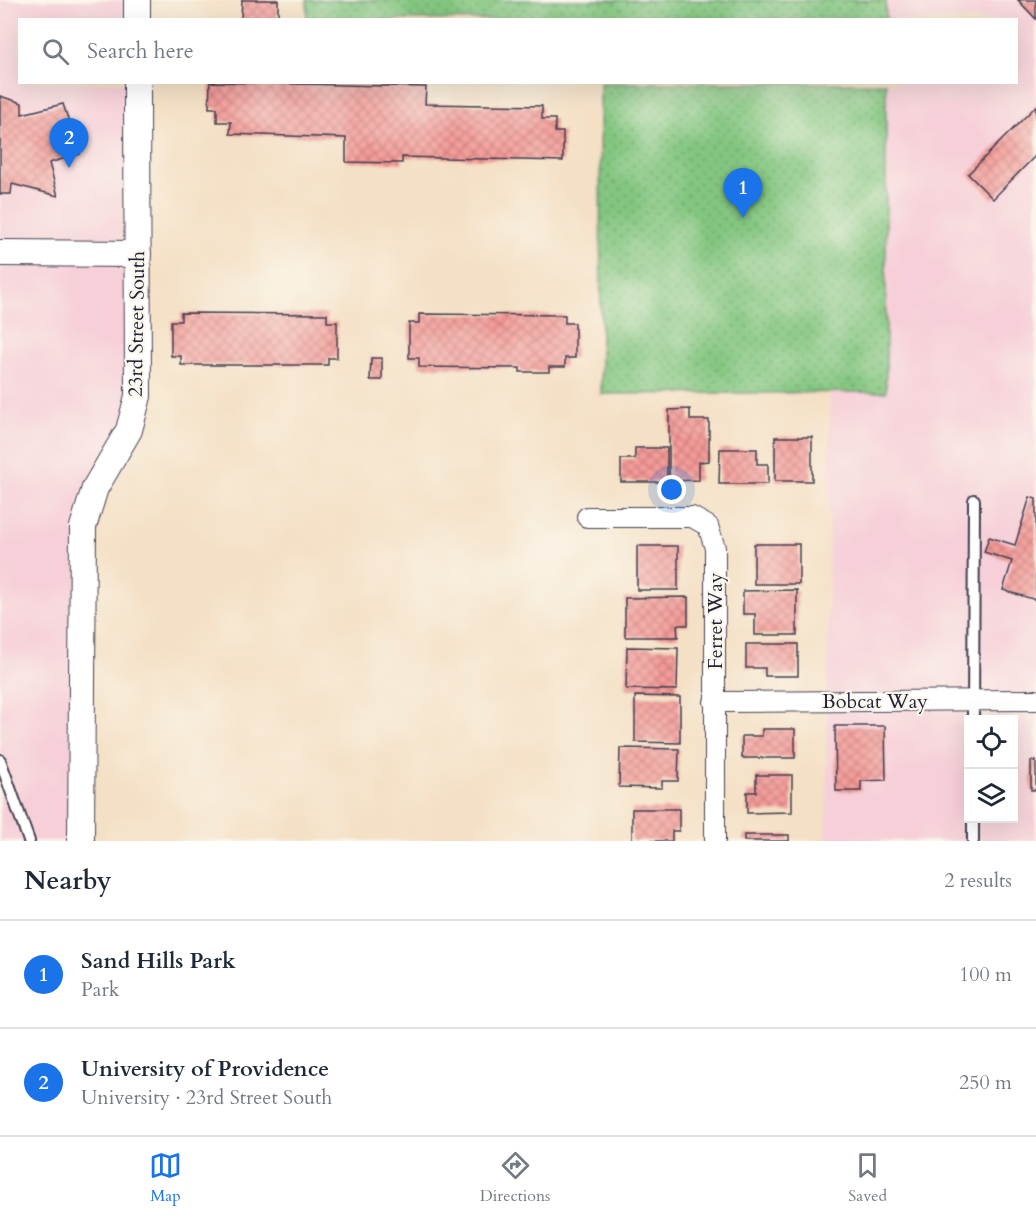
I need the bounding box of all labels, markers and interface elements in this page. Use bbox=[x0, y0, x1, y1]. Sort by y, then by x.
search box bbox=[18, 18, 1018, 84]
icon: search bbox=[39, 35, 72, 68]
text: Search here bbox=[87, 36, 194, 66]
pin: 2 bbox=[50, 118, 88, 168]
pin: 1 bbox=[724, 168, 762, 218]
street label: 23rd Street South bbox=[122, 251, 151, 397]
your location bbox=[657, 475, 686, 504]
street label: Ferret Way bbox=[702, 572, 729, 670]
street label: Bobcat Way bbox=[822, 688, 928, 715]
map controls bbox=[964, 715, 1018, 823]
button: locate bbox=[964, 715, 1018, 769]
button: layers bbox=[964, 769, 1018, 823]
text: Nearby bbox=[24, 863, 112, 898]
text: 2 results bbox=[944, 867, 1012, 894]
text: Sand Hills Park bbox=[81, 946, 236, 976]
text: 1 bbox=[38, 961, 49, 988]
text: 100 m bbox=[959, 961, 1012, 988]
text: Park bbox=[81, 976, 119, 1003]
text: University of Providence bbox=[81, 1054, 329, 1084]
text: 2 bbox=[38, 1069, 49, 1096]
text: 250 m bbox=[959, 1069, 1012, 1096]
text: University · 23rd Street South bbox=[81, 1084, 332, 1111]
tab: Map bbox=[149, 1149, 182, 1207]
tab: Directions bbox=[480, 1149, 550, 1207]
tab: Saved bbox=[848, 1149, 887, 1207]

